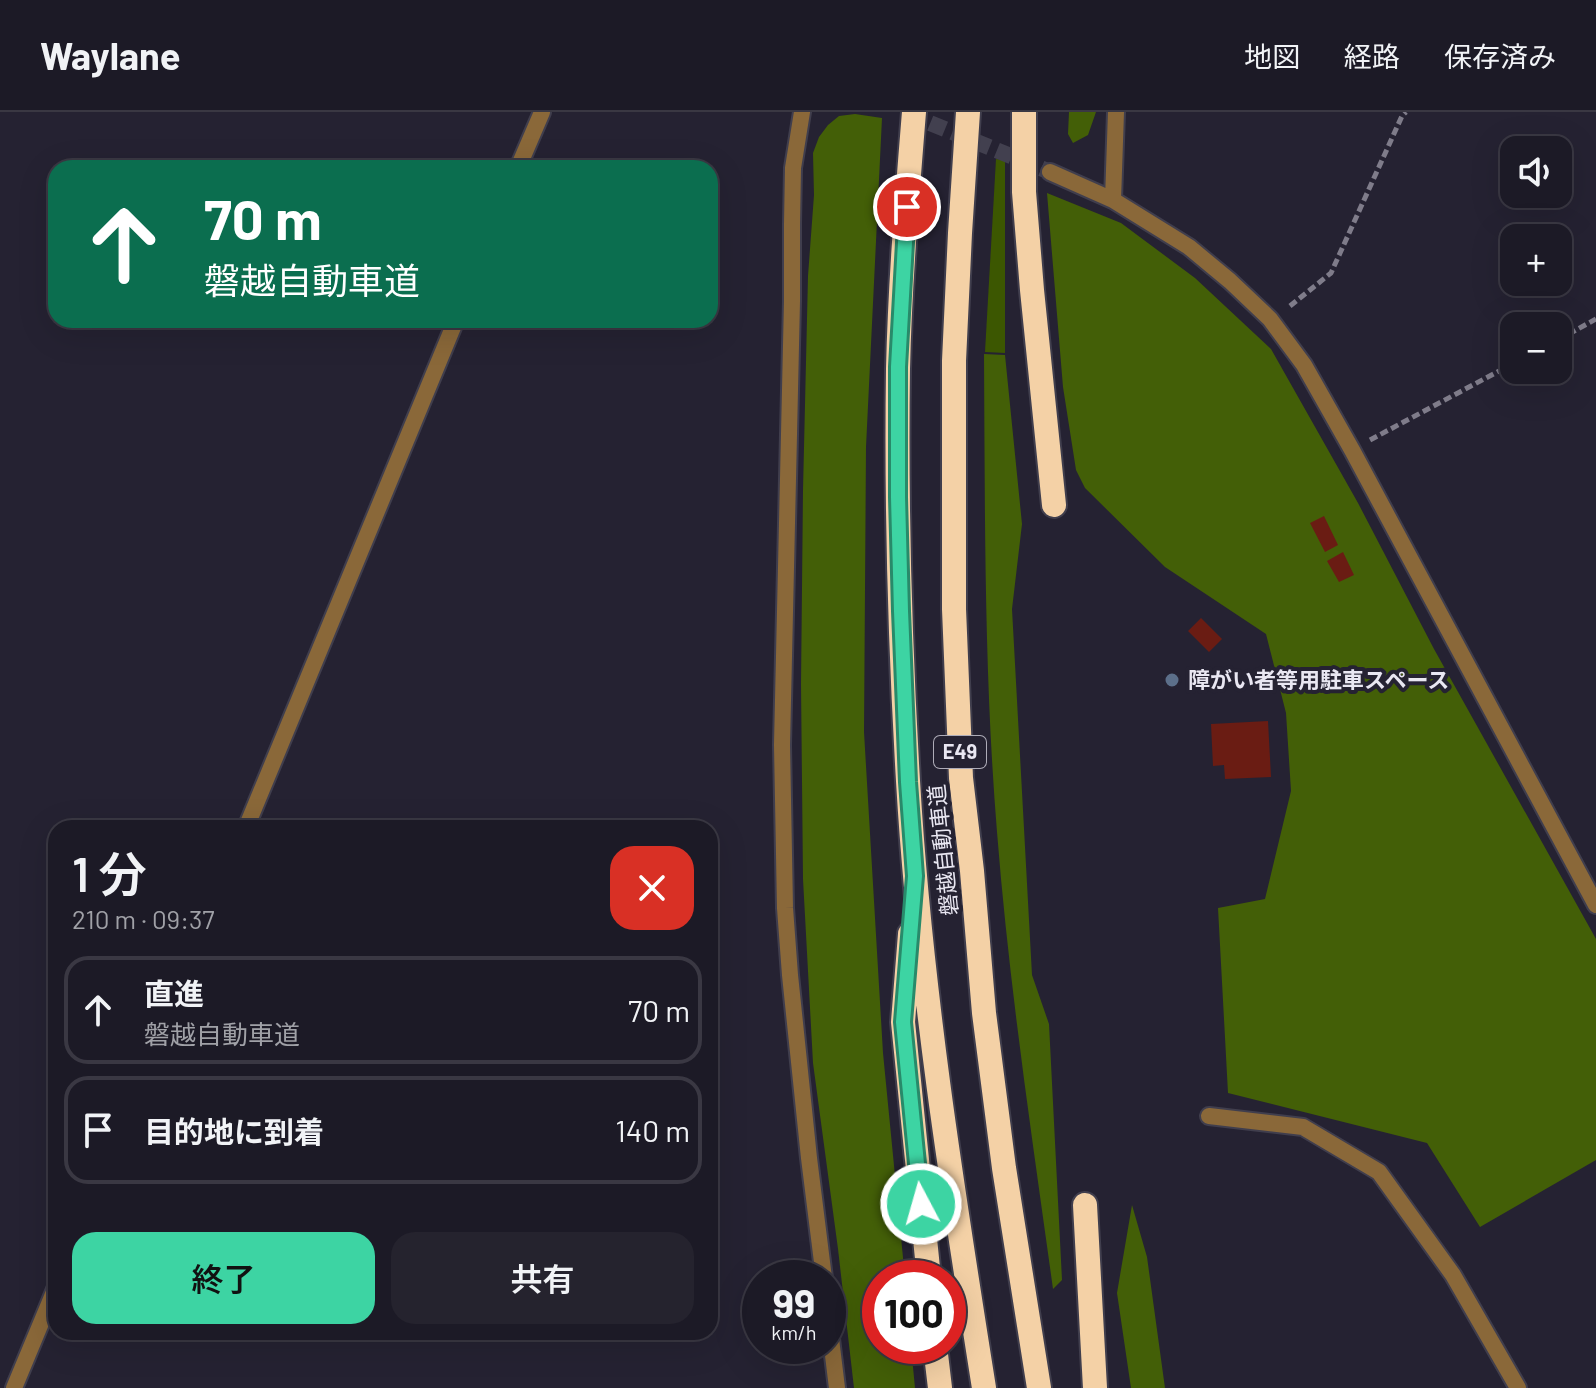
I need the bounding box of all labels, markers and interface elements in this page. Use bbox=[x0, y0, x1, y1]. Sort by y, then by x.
text: Waylane bbox=[40, 32, 181, 78]
text: 地図 bbox=[1244, 39, 1300, 73]
text: 経路 bbox=[1344, 39, 1400, 73]
text: 保存済み bbox=[1444, 39, 1556, 73]
map controls bbox=[1500, 136, 1572, 384]
button: sound bbox=[1500, 136, 1572, 208]
pin bbox=[873, 173, 941, 241]
text: 70 m bbox=[204, 184, 322, 251]
icon: arrive bbox=[885, 185, 929, 229]
icon: ahead bbox=[72, 192, 176, 296]
button: + bbox=[1500, 224, 1572, 296]
text: 磐越自動車道 bbox=[204, 258, 420, 301]
button: − bbox=[1500, 312, 1572, 384]
place label: 障がい者等用駐車スペース bbox=[1188, 666, 1449, 692]
marker: 障がい者等用駐車スペース bbox=[1163, 671, 1181, 689]
road number: E49 bbox=[934, 736, 986, 768]
street label: 磐越自動車道 bbox=[922, 783, 962, 917]
text: 1 分 bbox=[72, 844, 147, 902]
button: close bbox=[610, 846, 694, 930]
text: 210 m · 09:37 bbox=[72, 903, 215, 934]
text: 直進 bbox=[144, 975, 204, 1011]
icon: ahead bbox=[76, 988, 120, 1032]
text: 70 m bbox=[628, 992, 690, 1028]
text: 磐越自動車道 bbox=[144, 1018, 300, 1049]
icon: arrive bbox=[76, 1108, 120, 1152]
text: 140 m bbox=[615, 1112, 690, 1148]
text: 目的地に到着 bbox=[144, 1113, 324, 1149]
position arrow bbox=[879, 1162, 963, 1246]
button: 終了 bbox=[72, 1232, 375, 1324]
button: 共有 bbox=[391, 1232, 694, 1324]
speed limit sign: 100 bbox=[862, 1260, 966, 1364]
text: 99 bbox=[773, 1278, 815, 1326]
text: km/h bbox=[771, 1320, 817, 1344]

